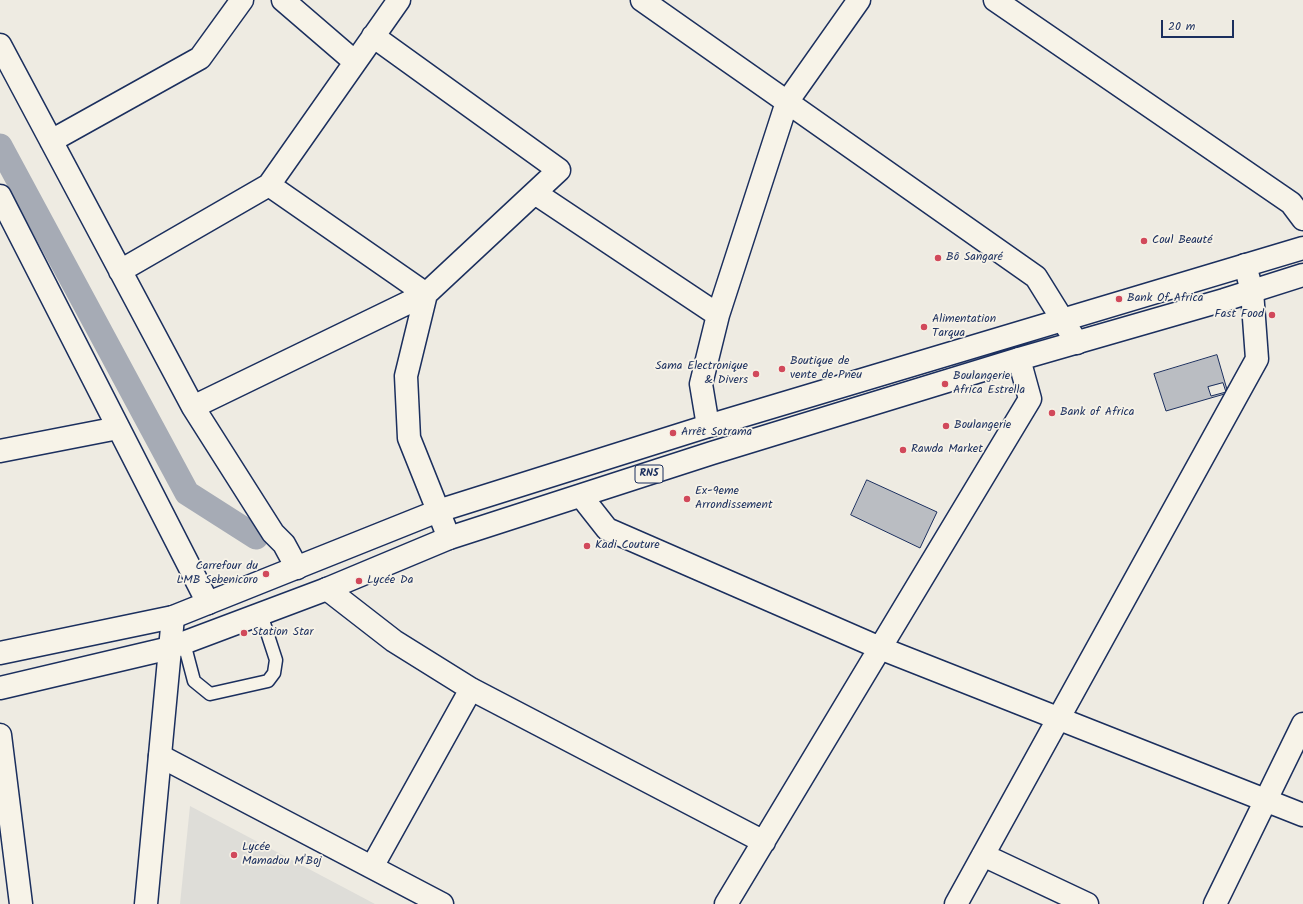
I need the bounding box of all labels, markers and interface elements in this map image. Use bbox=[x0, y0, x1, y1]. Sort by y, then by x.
scale bar bbox=[1163, 12, 1236, 38]
text: 20 m bbox=[1168, 17, 1195, 36]
place label: Coul Beauté bbox=[1152, 234, 1212, 248]
marker: Coul Beauté bbox=[1139, 236, 1149, 246]
place label: Bô Sangaré bbox=[946, 251, 1003, 265]
marker: Bô Sangaré bbox=[933, 253, 943, 263]
place label: Bank Of Africa bbox=[1127, 292, 1203, 306]
marker: Bank Of Africa bbox=[1114, 294, 1124, 304]
place label: Fast Food bbox=[1214, 308, 1264, 322]
marker: Fast Food bbox=[1267, 310, 1277, 320]
place label: Alimentation Tarqua bbox=[932, 313, 996, 341]
marker: Alimentation Tarqua bbox=[919, 322, 929, 332]
place label: Boutique de vente de Pneu bbox=[790, 355, 862, 383]
place label: Sama Electronique & Divers bbox=[655, 360, 748, 388]
marker: Boutique de vente de Pneu bbox=[777, 364, 787, 374]
marker: Sama Electronique & Divers bbox=[751, 369, 761, 379]
place label: Boulangerie Africa Estrella bbox=[953, 370, 1025, 398]
marker: Boulangerie Africa Estrella bbox=[940, 379, 950, 389]
place label: Bank of Africa bbox=[1060, 406, 1134, 420]
marker: Bank of Africa bbox=[1047, 408, 1057, 418]
place label: Boulangerie bbox=[954, 419, 1011, 433]
marker: Boulangerie bbox=[941, 421, 951, 431]
place label: Arrêt Sotrama bbox=[681, 426, 752, 440]
marker: Arrêt Sotrama bbox=[668, 428, 678, 438]
place label: Rawda Market bbox=[911, 443, 983, 457]
marker: Rawda Market bbox=[898, 445, 908, 455]
road number: RN5 bbox=[635, 465, 663, 483]
place label: Ex-9eme Arrondissement bbox=[695, 485, 773, 513]
marker: Ex-9eme Arrondissement bbox=[682, 494, 692, 504]
place label: Kadi Couture bbox=[595, 539, 660, 553]
marker: Kadi Couture bbox=[582, 541, 592, 551]
place label: Carrefour du LMB Sebenicoro bbox=[177, 560, 258, 588]
marker: Carrefour du LMB Sebenicoro bbox=[261, 569, 271, 579]
place label: Lycée Da bbox=[367, 574, 413, 588]
marker: Lycée Da bbox=[354, 576, 364, 586]
place label: Station Star bbox=[252, 626, 313, 640]
marker: Station Star bbox=[239, 628, 249, 638]
place label: Lycée Mamadou M'Boj bbox=[242, 841, 322, 869]
marker: Lycée Mamadou M'Boj bbox=[229, 850, 239, 860]

